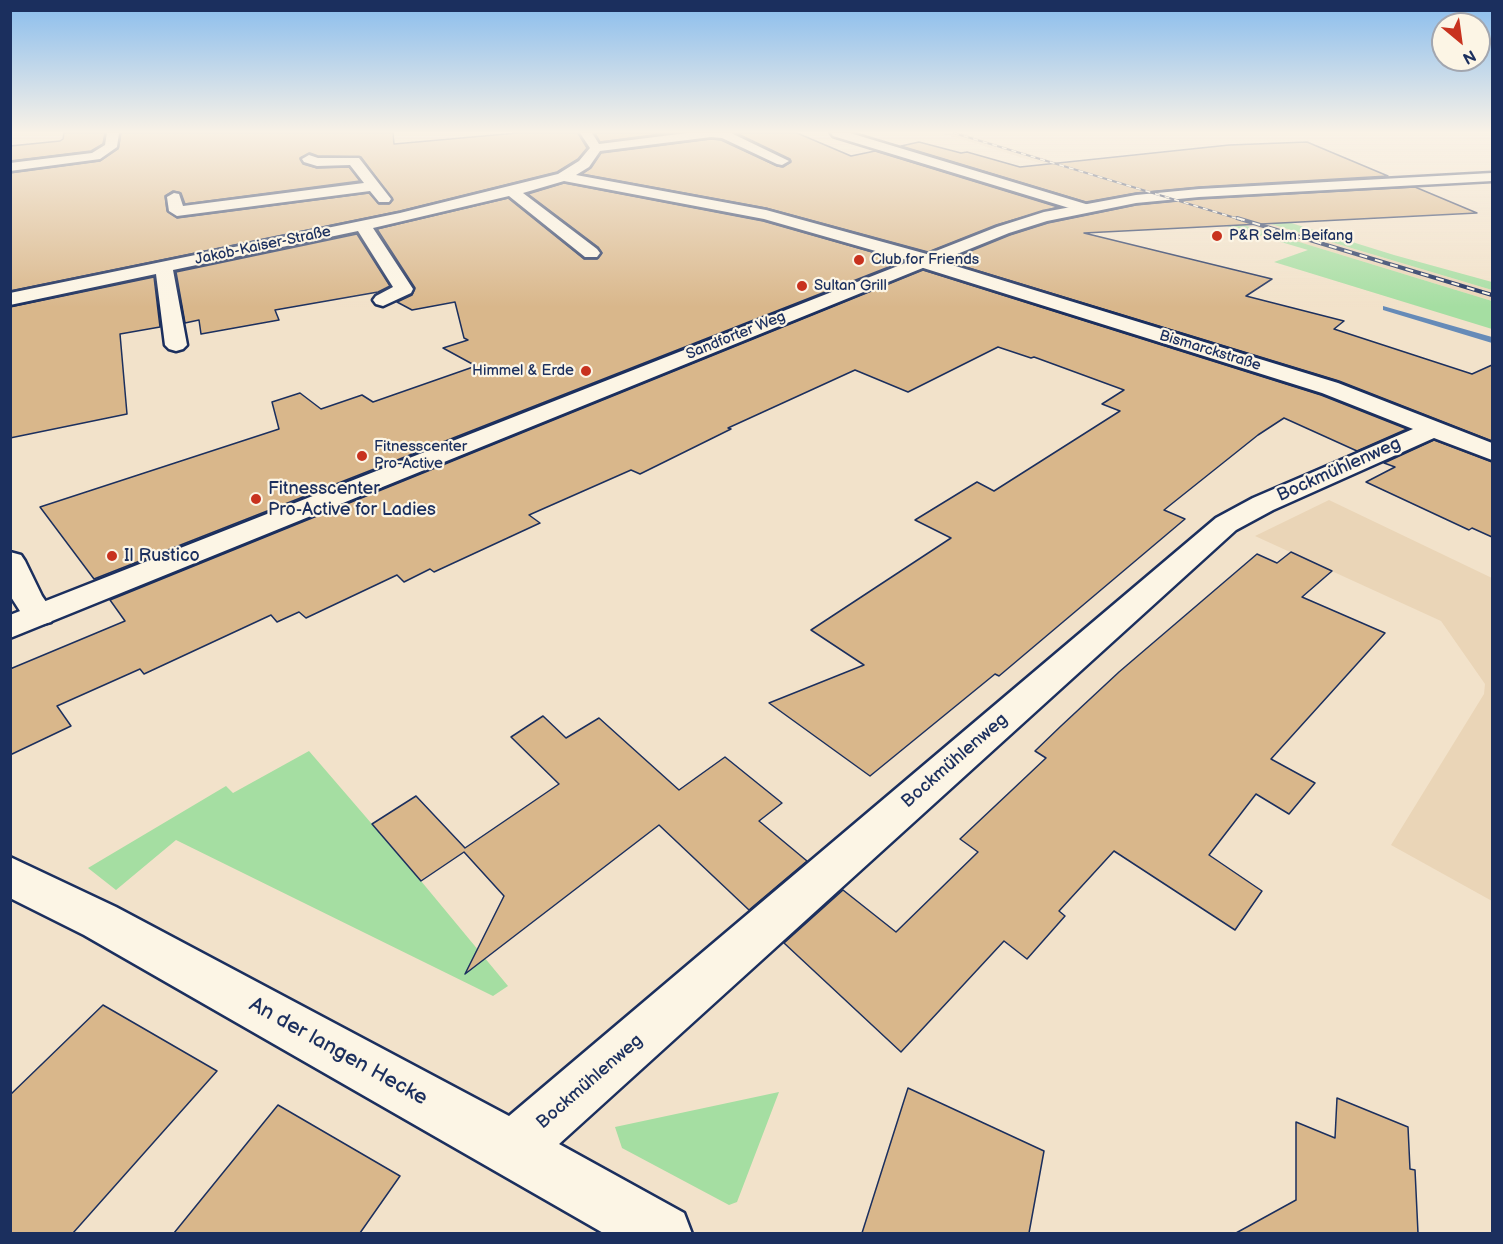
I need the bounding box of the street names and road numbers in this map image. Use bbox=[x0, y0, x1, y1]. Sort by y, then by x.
street label: Jakob-Kaiser-Straße bbox=[193, 223, 333, 269]
street label: Sandforter Weg bbox=[684, 308, 788, 364]
street label: Bismarckstraße bbox=[1157, 327, 1263, 375]
street label: Bockmühlenweg bbox=[1274, 433, 1404, 507]
street label: Bockmühlenweg bbox=[898, 709, 1012, 813]
street label: An der langen Hecke bbox=[245, 993, 431, 1111]
street label: Bockmühlenweg bbox=[533, 1030, 647, 1134]

